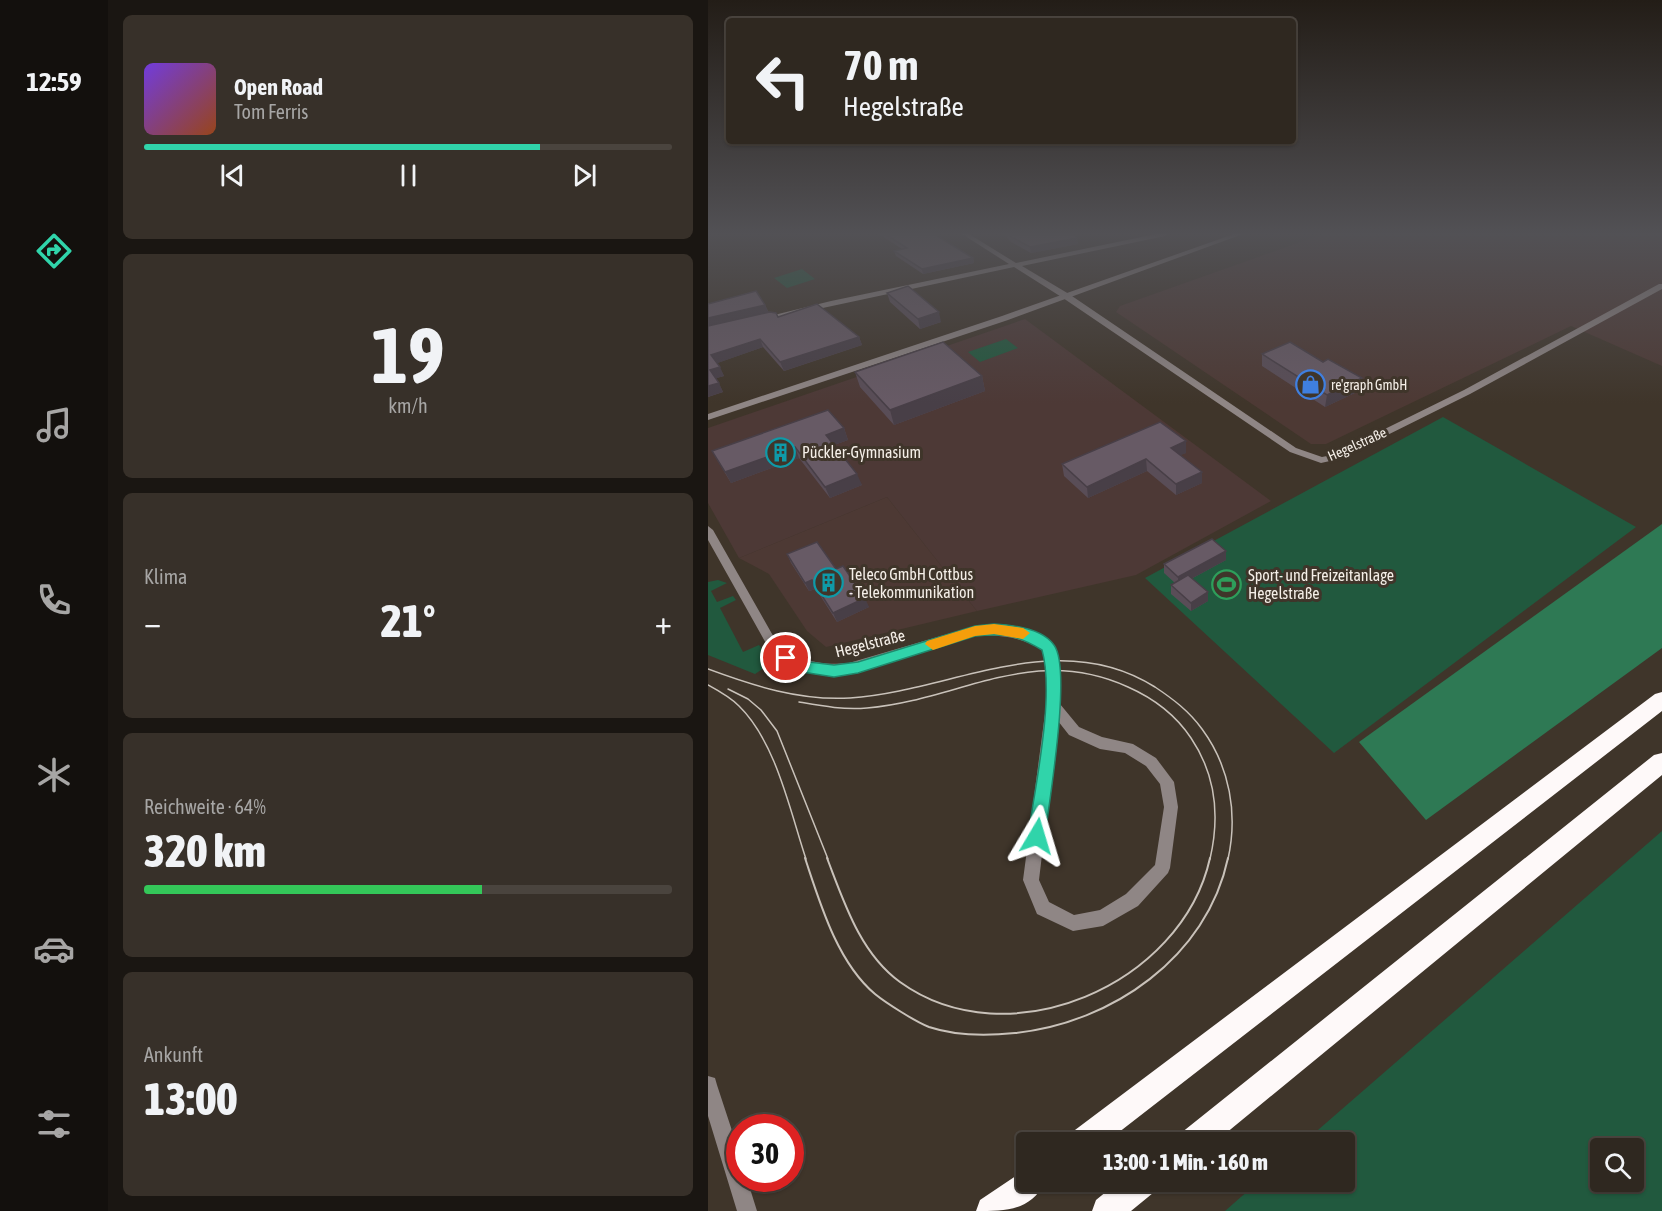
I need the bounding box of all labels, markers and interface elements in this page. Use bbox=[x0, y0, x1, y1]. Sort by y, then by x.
text: 70 m bbox=[843, 41, 918, 89]
icon: left bbox=[744, 42, 822, 120]
text: 12:59 bbox=[26, 66, 82, 97]
text: Open Road bbox=[234, 74, 323, 100]
text: Hegelstraße bbox=[843, 91, 964, 122]
text: Tom Ferris bbox=[234, 100, 308, 123]
icon: previous bbox=[216, 159, 249, 192]
icon: pause bbox=[392, 159, 425, 192]
icon: next bbox=[568, 159, 601, 192]
icon: directions bbox=[33, 230, 75, 272]
text: 19 bbox=[371, 310, 445, 400]
shop icon: re'graph GmbH bbox=[1294, 369, 1326, 401]
place label: re'graph GmbH bbox=[1331, 377, 1407, 393]
text: km/h bbox=[388, 394, 428, 417]
icon: music bbox=[33, 404, 75, 446]
street label: Hegelstraße bbox=[1325, 424, 1389, 464]
building icon: Pückler-Gymnasium bbox=[765, 436, 797, 468]
place label: Pückler-Gymnasium bbox=[802, 443, 921, 462]
text: Klima bbox=[144, 565, 187, 588]
place label: Teleco GmbH Cottbus - Telekommunikation bbox=[849, 565, 974, 601]
place label: Sport- und Freizeitanlage Hegelstraße bbox=[1248, 566, 1394, 603]
building icon: Teleco GmbH Cottbus - Telekommunikation bbox=[812, 567, 844, 599]
sports icon: Sport- und Freizeitanlage Hegelstraße bbox=[1211, 568, 1243, 600]
icon: phone bbox=[33, 579, 75, 621]
text: 21° bbox=[381, 595, 435, 647]
text: − bbox=[144, 603, 161, 641]
text: + bbox=[655, 603, 672, 641]
street label: Hegelstraße bbox=[833, 626, 907, 661]
pin bbox=[760, 632, 811, 683]
icon: arrive bbox=[769, 641, 802, 674]
icon: climate bbox=[33, 754, 75, 796]
text: Reichweite · 64% bbox=[144, 795, 266, 818]
position arrow bbox=[1005, 804, 1069, 868]
text: 320 km bbox=[144, 825, 266, 877]
icon: car bbox=[33, 928, 75, 970]
text: Ankunft bbox=[144, 1043, 203, 1066]
text: 13:00 bbox=[144, 1073, 238, 1125]
icon: filters bbox=[33, 1103, 75, 1145]
speed limit sign: 30 bbox=[726, 1114, 804, 1192]
map controls bbox=[1590, 1138, 1644, 1192]
button: search bbox=[1590, 1138, 1644, 1192]
text: 13:00 · 1 Min. · 160 m bbox=[1103, 1149, 1268, 1175]

